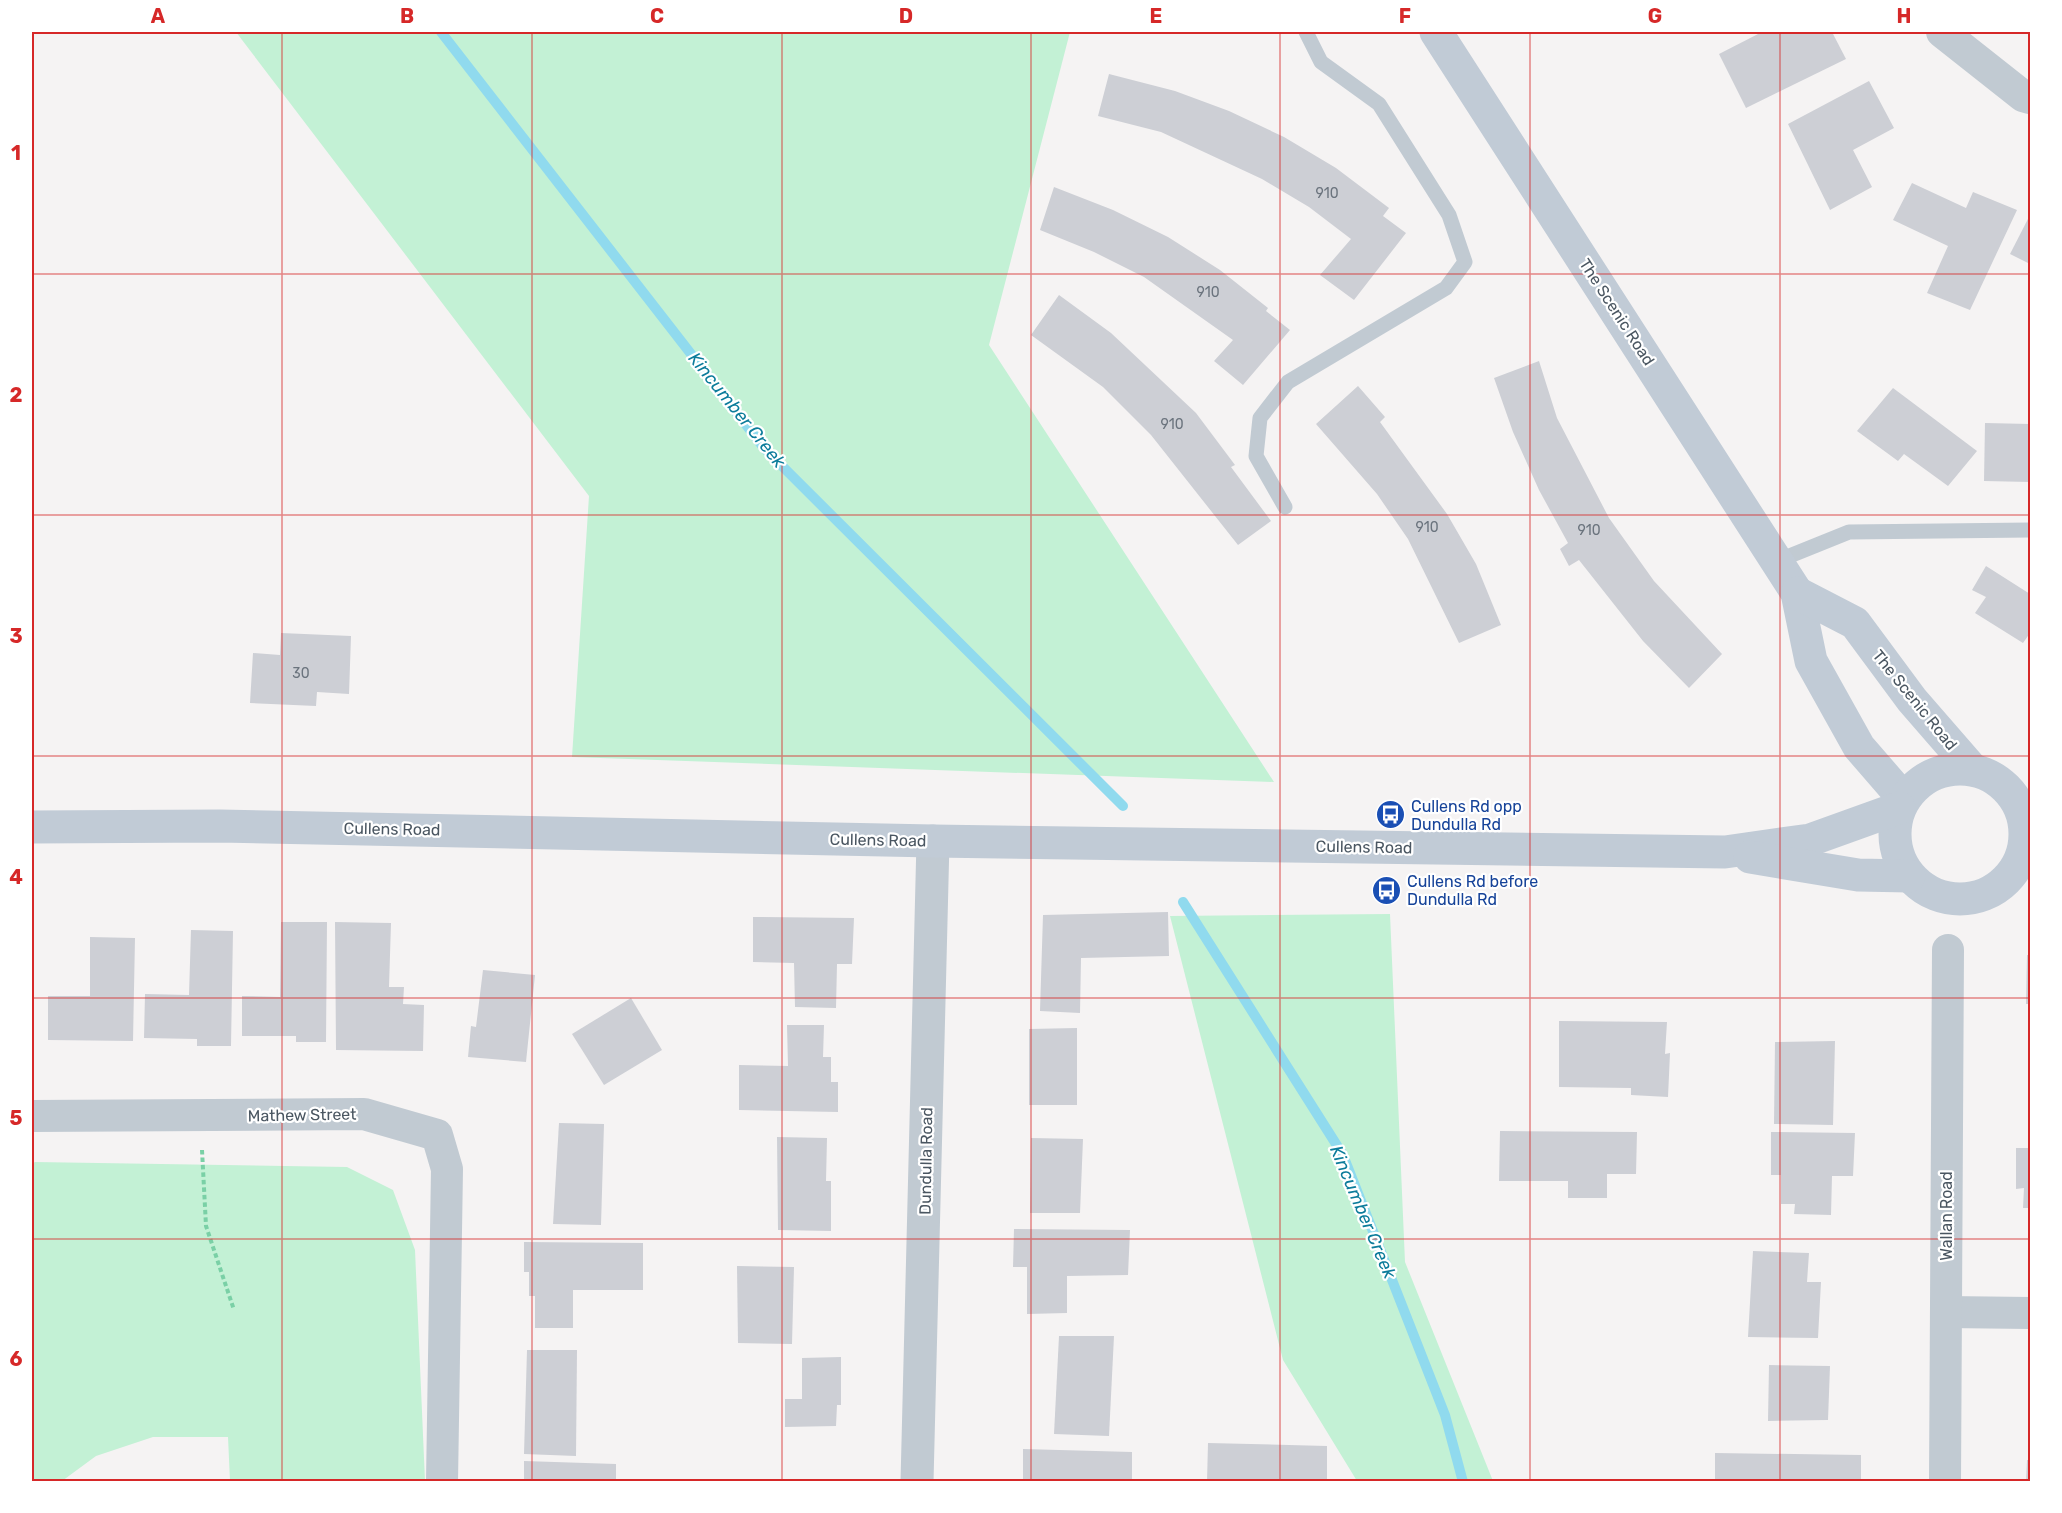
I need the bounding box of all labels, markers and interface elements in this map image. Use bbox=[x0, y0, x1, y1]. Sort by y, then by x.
text: A bbox=[151, 4, 166, 28]
text: B bbox=[400, 4, 414, 28]
text: C bbox=[650, 4, 664, 28]
text: D bbox=[899, 4, 913, 28]
text: E bbox=[1150, 4, 1162, 28]
text: F bbox=[1399, 4, 1411, 28]
text: G bbox=[1648, 4, 1662, 28]
text: H bbox=[1897, 4, 1911, 28]
text: 1 bbox=[11, 141, 21, 165]
house number: 910 bbox=[1315, 185, 1339, 202]
street label: The Scenic Road bbox=[1575, 255, 1659, 369]
house number: 910 bbox=[1196, 284, 1220, 301]
water label: Kincumber Creek bbox=[684, 348, 791, 473]
text: 2 bbox=[10, 383, 23, 407]
house number: 910 bbox=[1160, 416, 1184, 433]
house number: 910 bbox=[1415, 519, 1439, 536]
house number: 910 bbox=[1577, 522, 1601, 539]
text: 3 bbox=[9, 624, 23, 648]
street label: The Scenic Road bbox=[1869, 646, 1961, 754]
house number: 30 bbox=[292, 665, 310, 682]
place label: Cullens Rd opp Dundulla Rd bbox=[1411, 797, 1522, 834]
bus stop icon: Cullens Rd opp Dundulla Rd bbox=[1374, 799, 1406, 831]
street label: Cullens Road bbox=[343, 819, 441, 839]
street label: Cullens Road bbox=[829, 830, 927, 850]
street label: Cullens Road bbox=[1315, 837, 1413, 857]
text: 4 bbox=[9, 865, 23, 889]
place label: Cullens Rd before Dundulla Rd bbox=[1407, 872, 1538, 909]
bus stop icon: Cullens Rd before Dundulla Rd bbox=[1370, 874, 1402, 906]
street label: Mathew Street bbox=[247, 1105, 357, 1125]
text: 5 bbox=[10, 1106, 23, 1130]
street label: Dundulla Road bbox=[916, 1107, 936, 1215]
water label: Kincumber Creek bbox=[1325, 1142, 1401, 1283]
street label: Wallan Road bbox=[1937, 1171, 1956, 1261]
text: 6 bbox=[9, 1347, 23, 1371]

